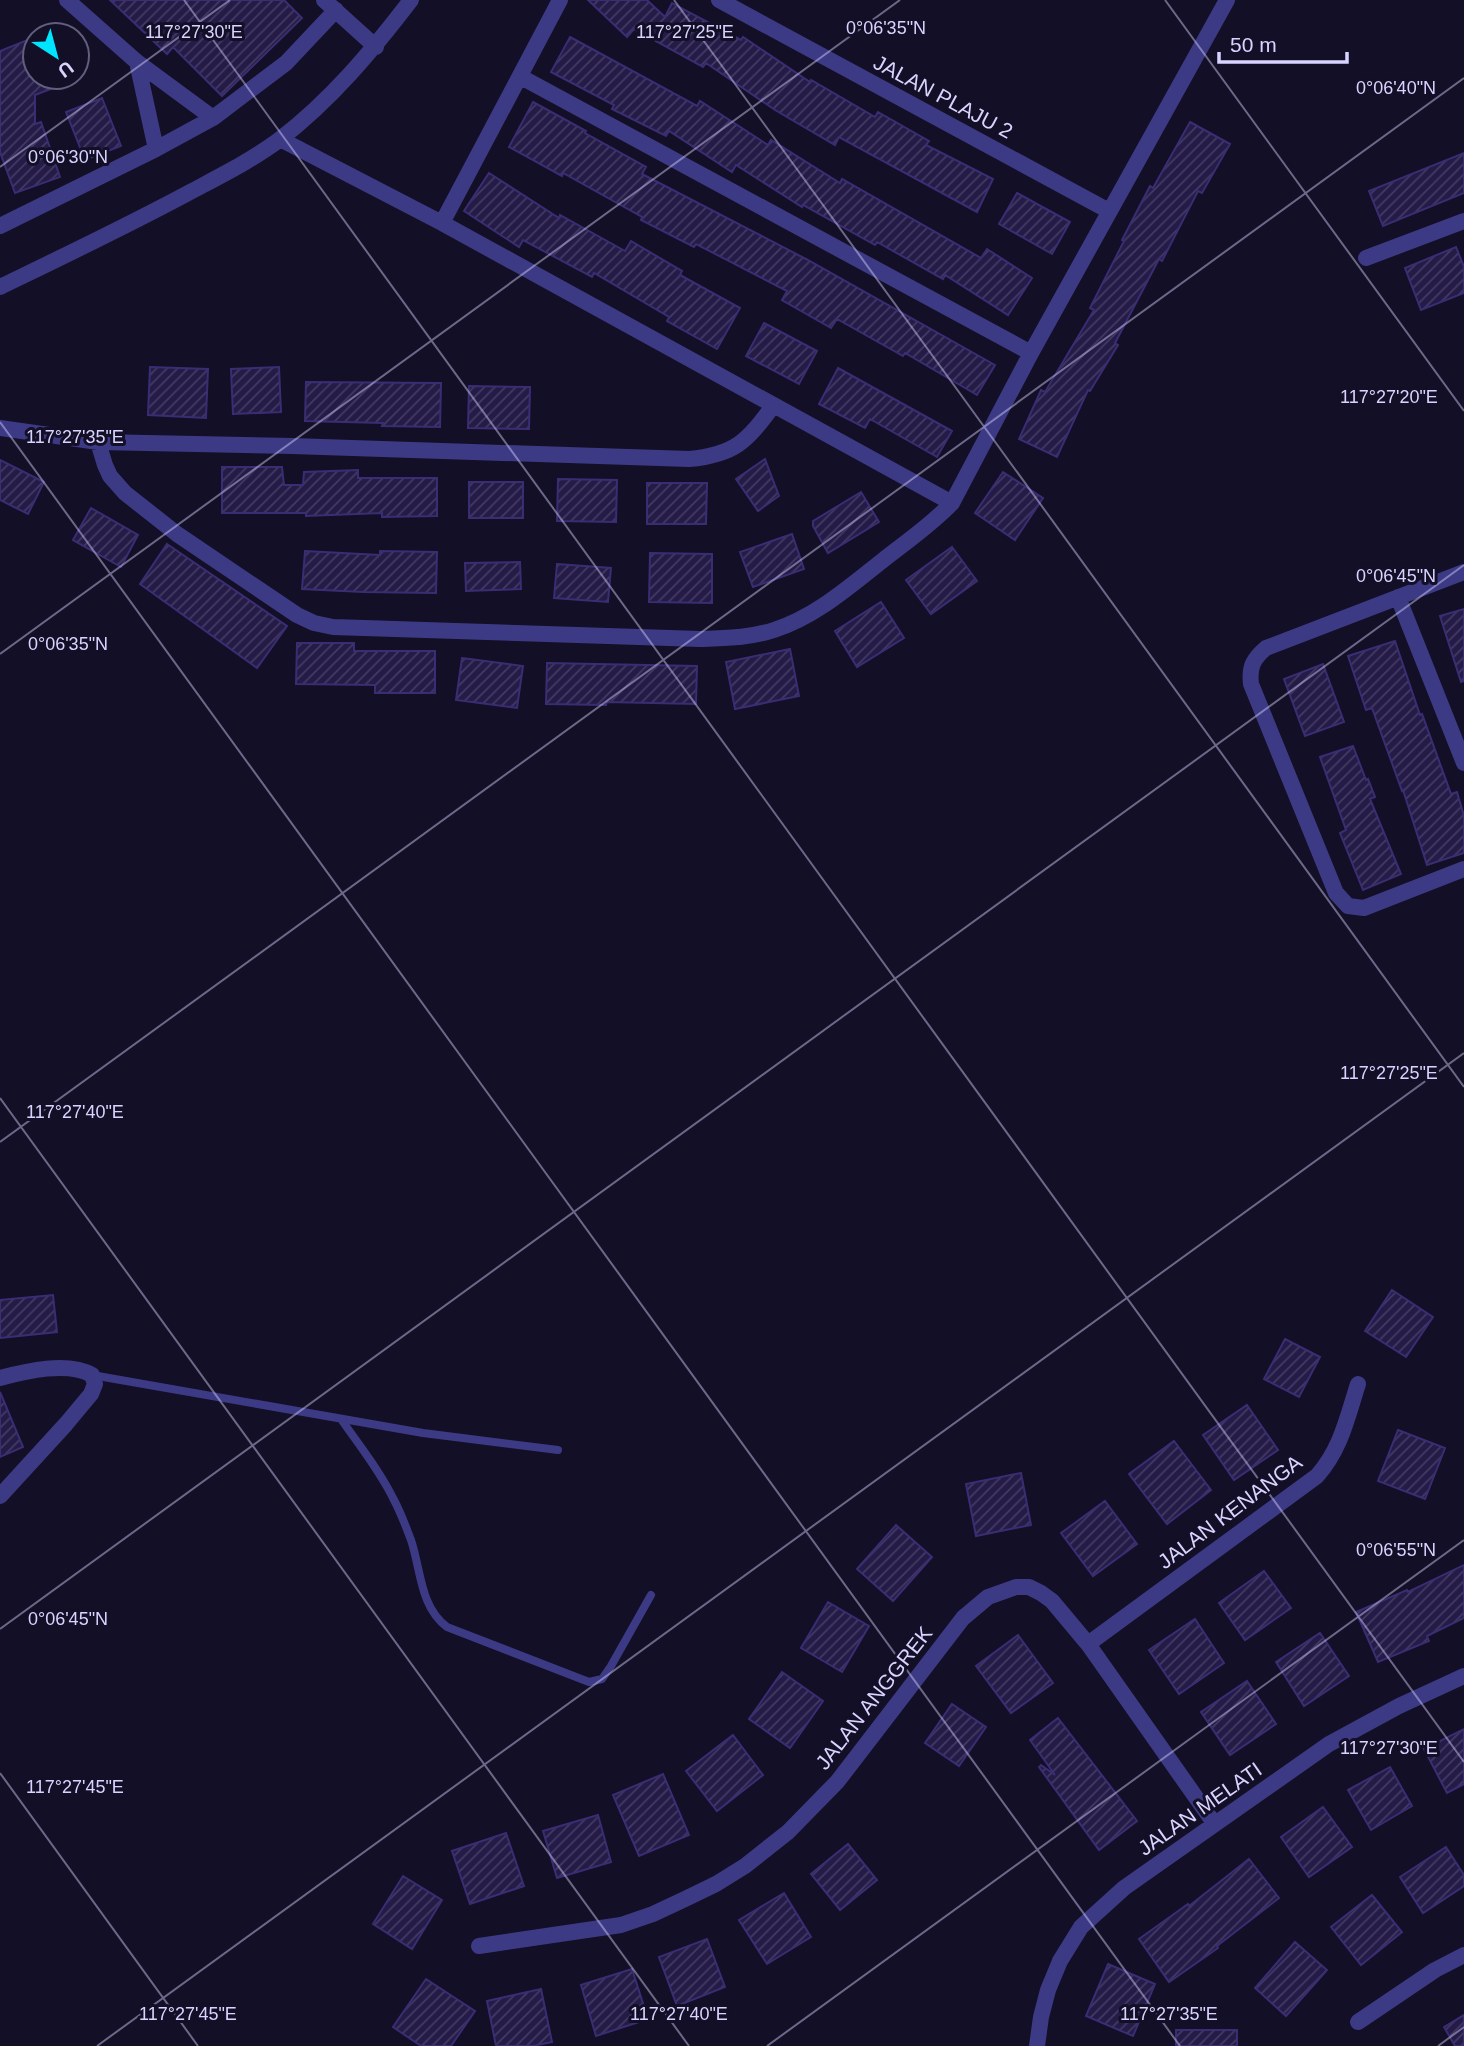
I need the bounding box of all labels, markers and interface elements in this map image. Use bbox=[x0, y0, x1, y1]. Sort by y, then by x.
text: 0°06'35"N bbox=[846, 18, 926, 38]
north arrow bbox=[21, 21, 91, 91]
scale bar bbox=[1219, 21, 1347, 65]
text: 117°27'30"E bbox=[145, 22, 243, 42]
text: 117°27'25"E bbox=[636, 22, 734, 42]
text: 50 m bbox=[1230, 33, 1277, 56]
street label: JALAN PLAJU 2 bbox=[870, 50, 1017, 143]
text: U bbox=[54, 57, 77, 82]
text: 0°06'40"N bbox=[1356, 78, 1436, 98]
text: 0°06'30"N bbox=[28, 147, 108, 167]
text: 117°27'20"E bbox=[1340, 387, 1438, 407]
text: 117°27'35"E bbox=[26, 427, 124, 447]
text: 0°06'45"N bbox=[1356, 566, 1436, 586]
text: 0°06'35"N bbox=[28, 634, 108, 654]
text: 117°27'25"E bbox=[1340, 1063, 1438, 1083]
text: 117°27'40"E bbox=[26, 1102, 124, 1122]
street label: JALAN KENANGA bbox=[1153, 1450, 1306, 1573]
text: 0°06'55"N bbox=[1356, 1540, 1436, 1560]
text: 0°06'45"N bbox=[28, 1609, 108, 1629]
street label: JALAN ANGGREK bbox=[811, 1622, 937, 1774]
text: 117°27'30"E bbox=[1340, 1738, 1438, 1758]
street label: JALAN MELATI bbox=[1134, 1757, 1266, 1860]
text: 117°27'45"E bbox=[26, 1777, 124, 1797]
text: 117°27'45"E bbox=[139, 2004, 237, 2024]
text: 117°27'40"E bbox=[630, 2004, 728, 2024]
text: 117°27'35"E bbox=[1120, 2004, 1218, 2024]

